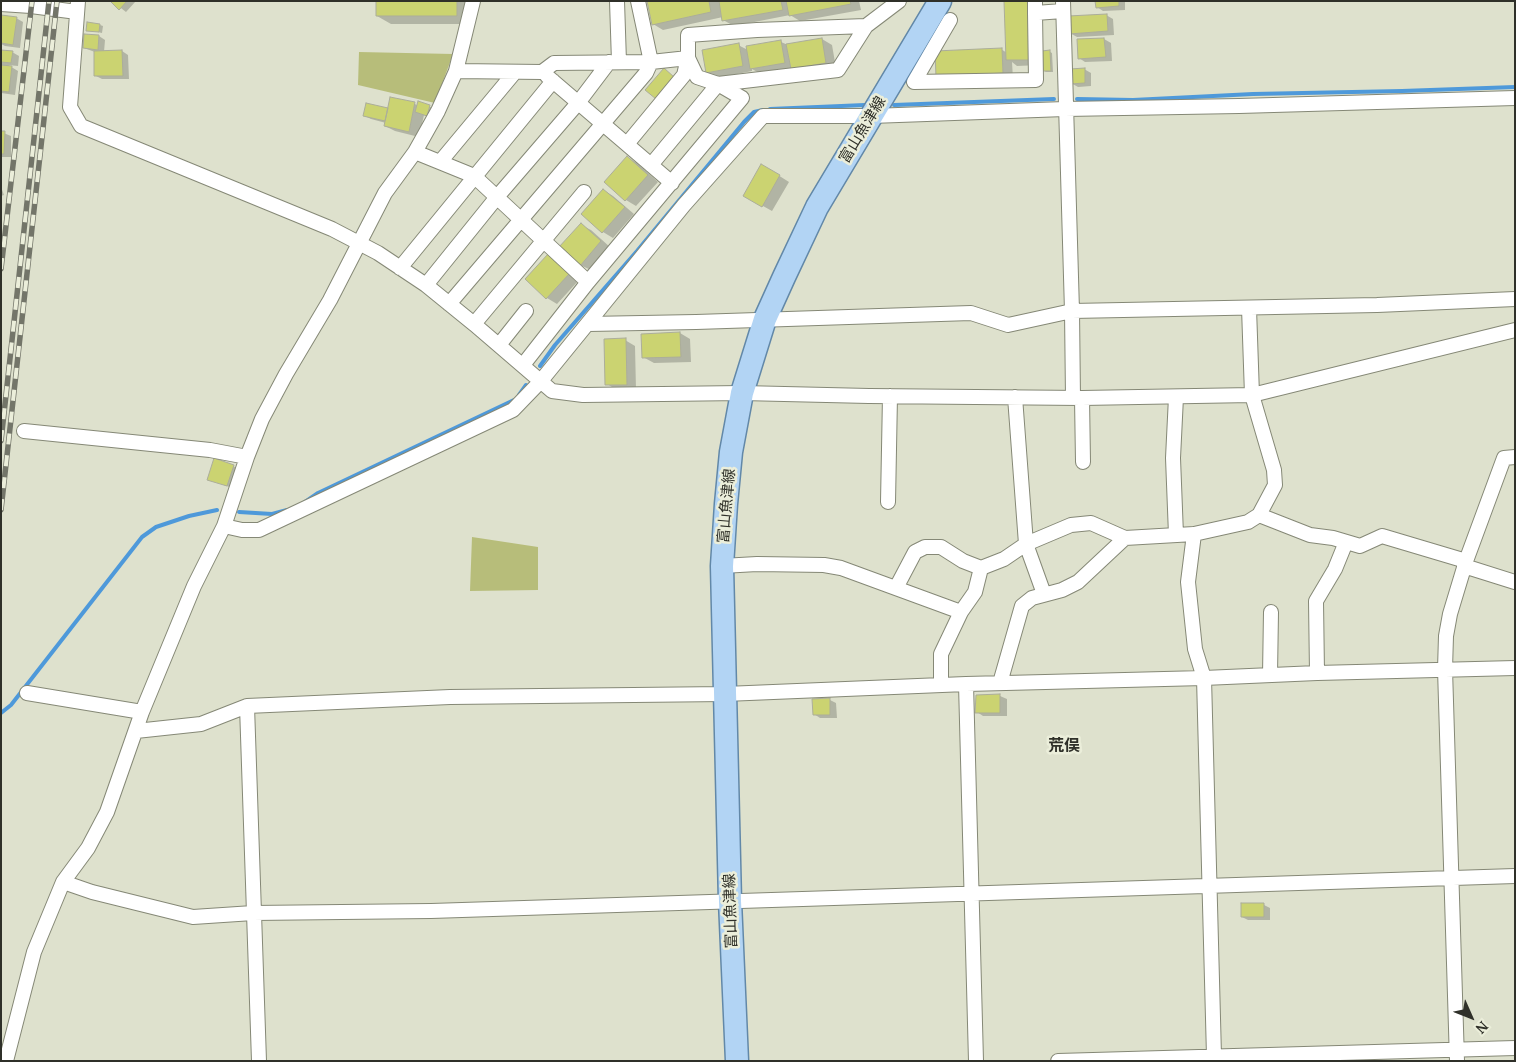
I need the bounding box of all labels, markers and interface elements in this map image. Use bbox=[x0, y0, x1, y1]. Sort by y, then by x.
street label: 富山魚津線 bbox=[836, 93, 890, 167]
street label: 富山魚津線 bbox=[715, 468, 739, 544]
district label: 荒俣 bbox=[1048, 736, 1080, 756]
street label: 富山魚津線 bbox=[721, 873, 741, 949]
north arrow bbox=[1446, 992, 1496, 1042]
text: N bbox=[1472, 1017, 1493, 1038]

